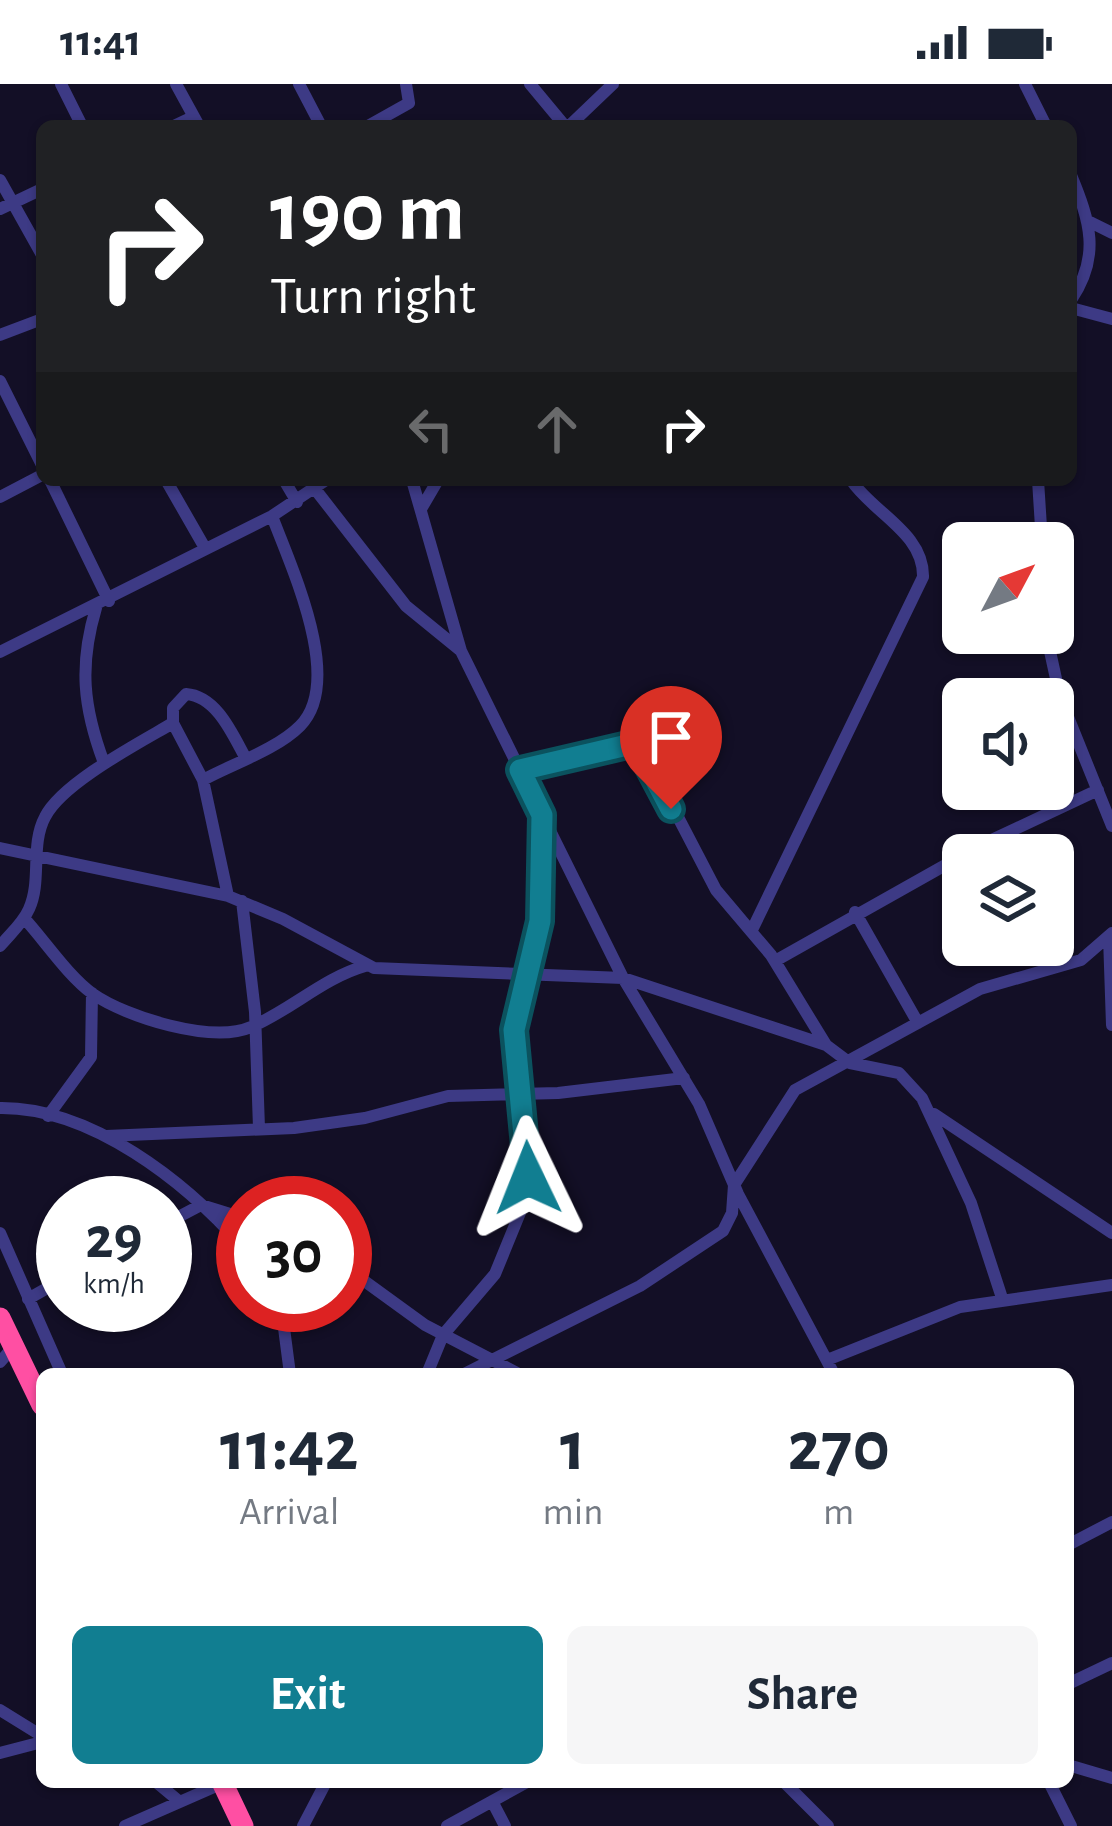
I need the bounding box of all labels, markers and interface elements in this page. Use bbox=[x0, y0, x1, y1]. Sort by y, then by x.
text: 11:41 bbox=[60, 19, 142, 64]
icon: right bbox=[72, 168, 228, 324]
text: 190 m bbox=[270, 172, 465, 256]
text: Turn right bbox=[270, 270, 476, 324]
icon: left bbox=[398, 396, 464, 462]
icon: ahead bbox=[524, 396, 590, 462]
icon: right bbox=[650, 396, 716, 462]
north arrow bbox=[942, 522, 1074, 654]
map controls bbox=[942, 522, 1074, 966]
button: sound bbox=[942, 678, 1074, 810]
pin bbox=[620, 686, 722, 809]
icon: arrive bbox=[638, 704, 704, 770]
button: layers bbox=[942, 834, 1074, 966]
position arrow bbox=[465, 1115, 591, 1241]
speed limit sign: 30 bbox=[216, 1176, 372, 1332]
text: 29 bbox=[85, 1209, 143, 1269]
text: km/h bbox=[83, 1269, 145, 1299]
text: 11:42 bbox=[220, 1411, 359, 1483]
text: 1 bbox=[560, 1411, 586, 1483]
text: 270 bbox=[787, 1411, 890, 1483]
text: Arrival bbox=[239, 1493, 339, 1532]
text: min bbox=[543, 1493, 603, 1532]
text: m bbox=[823, 1493, 854, 1532]
button: Exit bbox=[72, 1626, 543, 1764]
button: Share bbox=[567, 1626, 1038, 1764]

